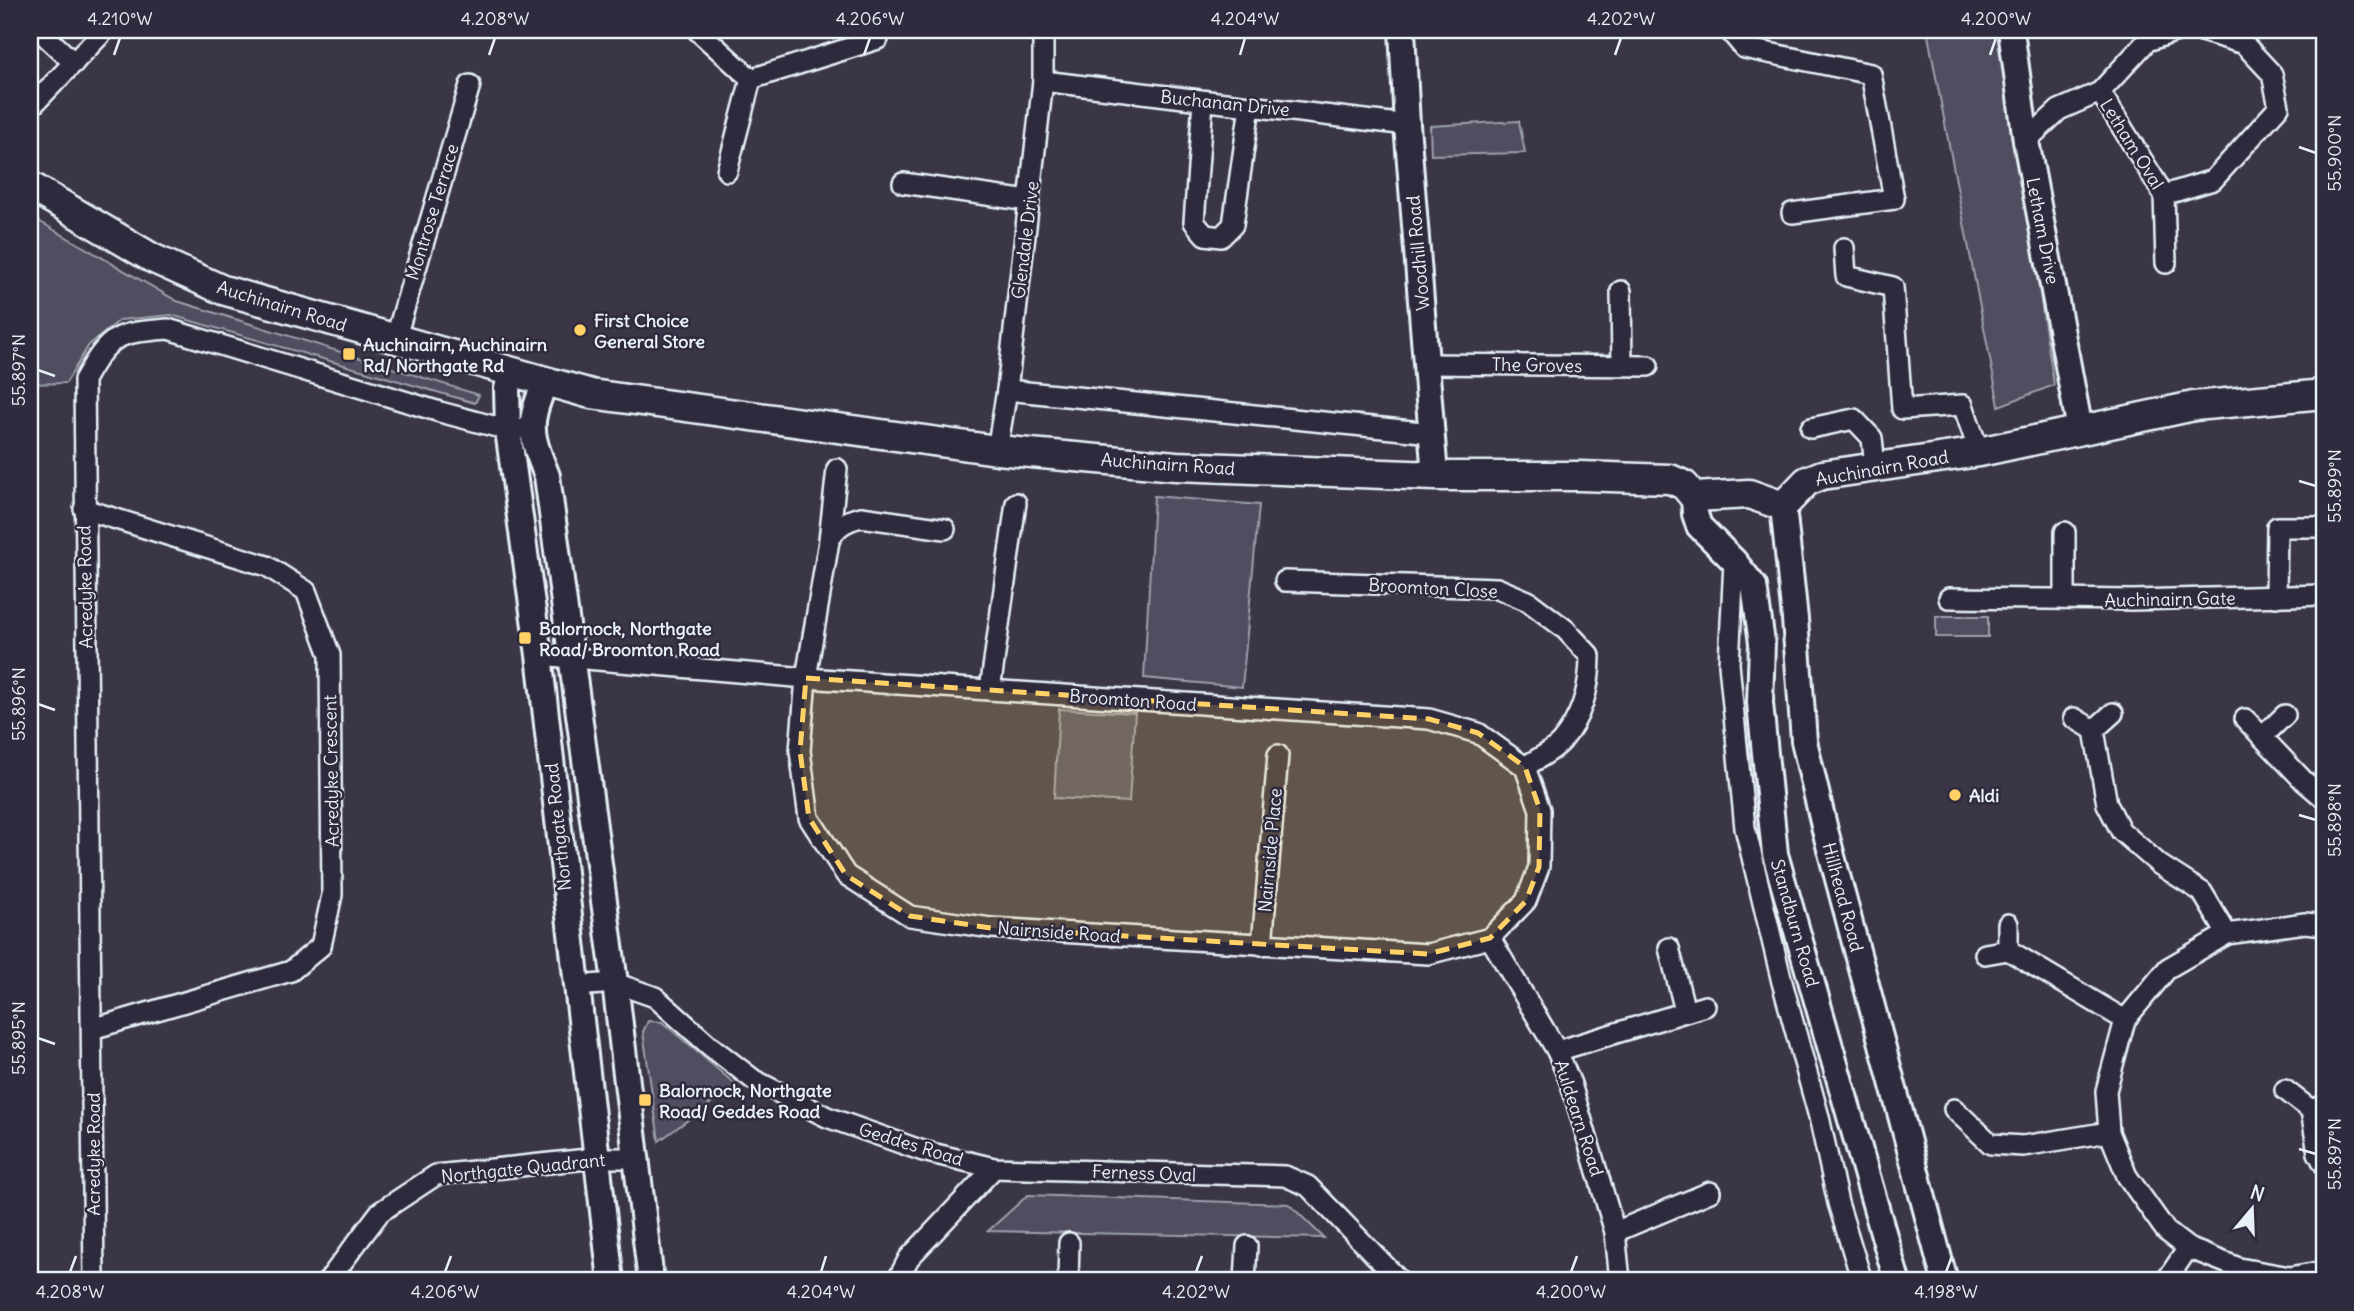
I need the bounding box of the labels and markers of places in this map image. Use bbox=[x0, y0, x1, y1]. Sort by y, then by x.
place label: First Choice General Store bbox=[594, 309, 705, 353]
marker: First Choice General Store bbox=[572, 322, 588, 338]
place label: Auchinairn, Auchinairn Rd/ Northgate Rd bbox=[363, 333, 548, 377]
marker: Auchinairn, Auchinairn Rd/ Northgate Rd bbox=[341, 346, 357, 362]
place label: Balornock, Northgate Road/ Broomton Road bbox=[539, 617, 720, 661]
marker: Balornock, Northgate Road/ Broomton Road bbox=[517, 630, 533, 646]
place label: Aldi bbox=[1969, 784, 1999, 807]
marker: Aldi bbox=[1947, 787, 1963, 803]
place label: Balornock, Northgate Road/ Geddes Road bbox=[659, 1079, 832, 1123]
marker: Balornock, Northgate Road/ Geddes Road bbox=[637, 1092, 653, 1108]

